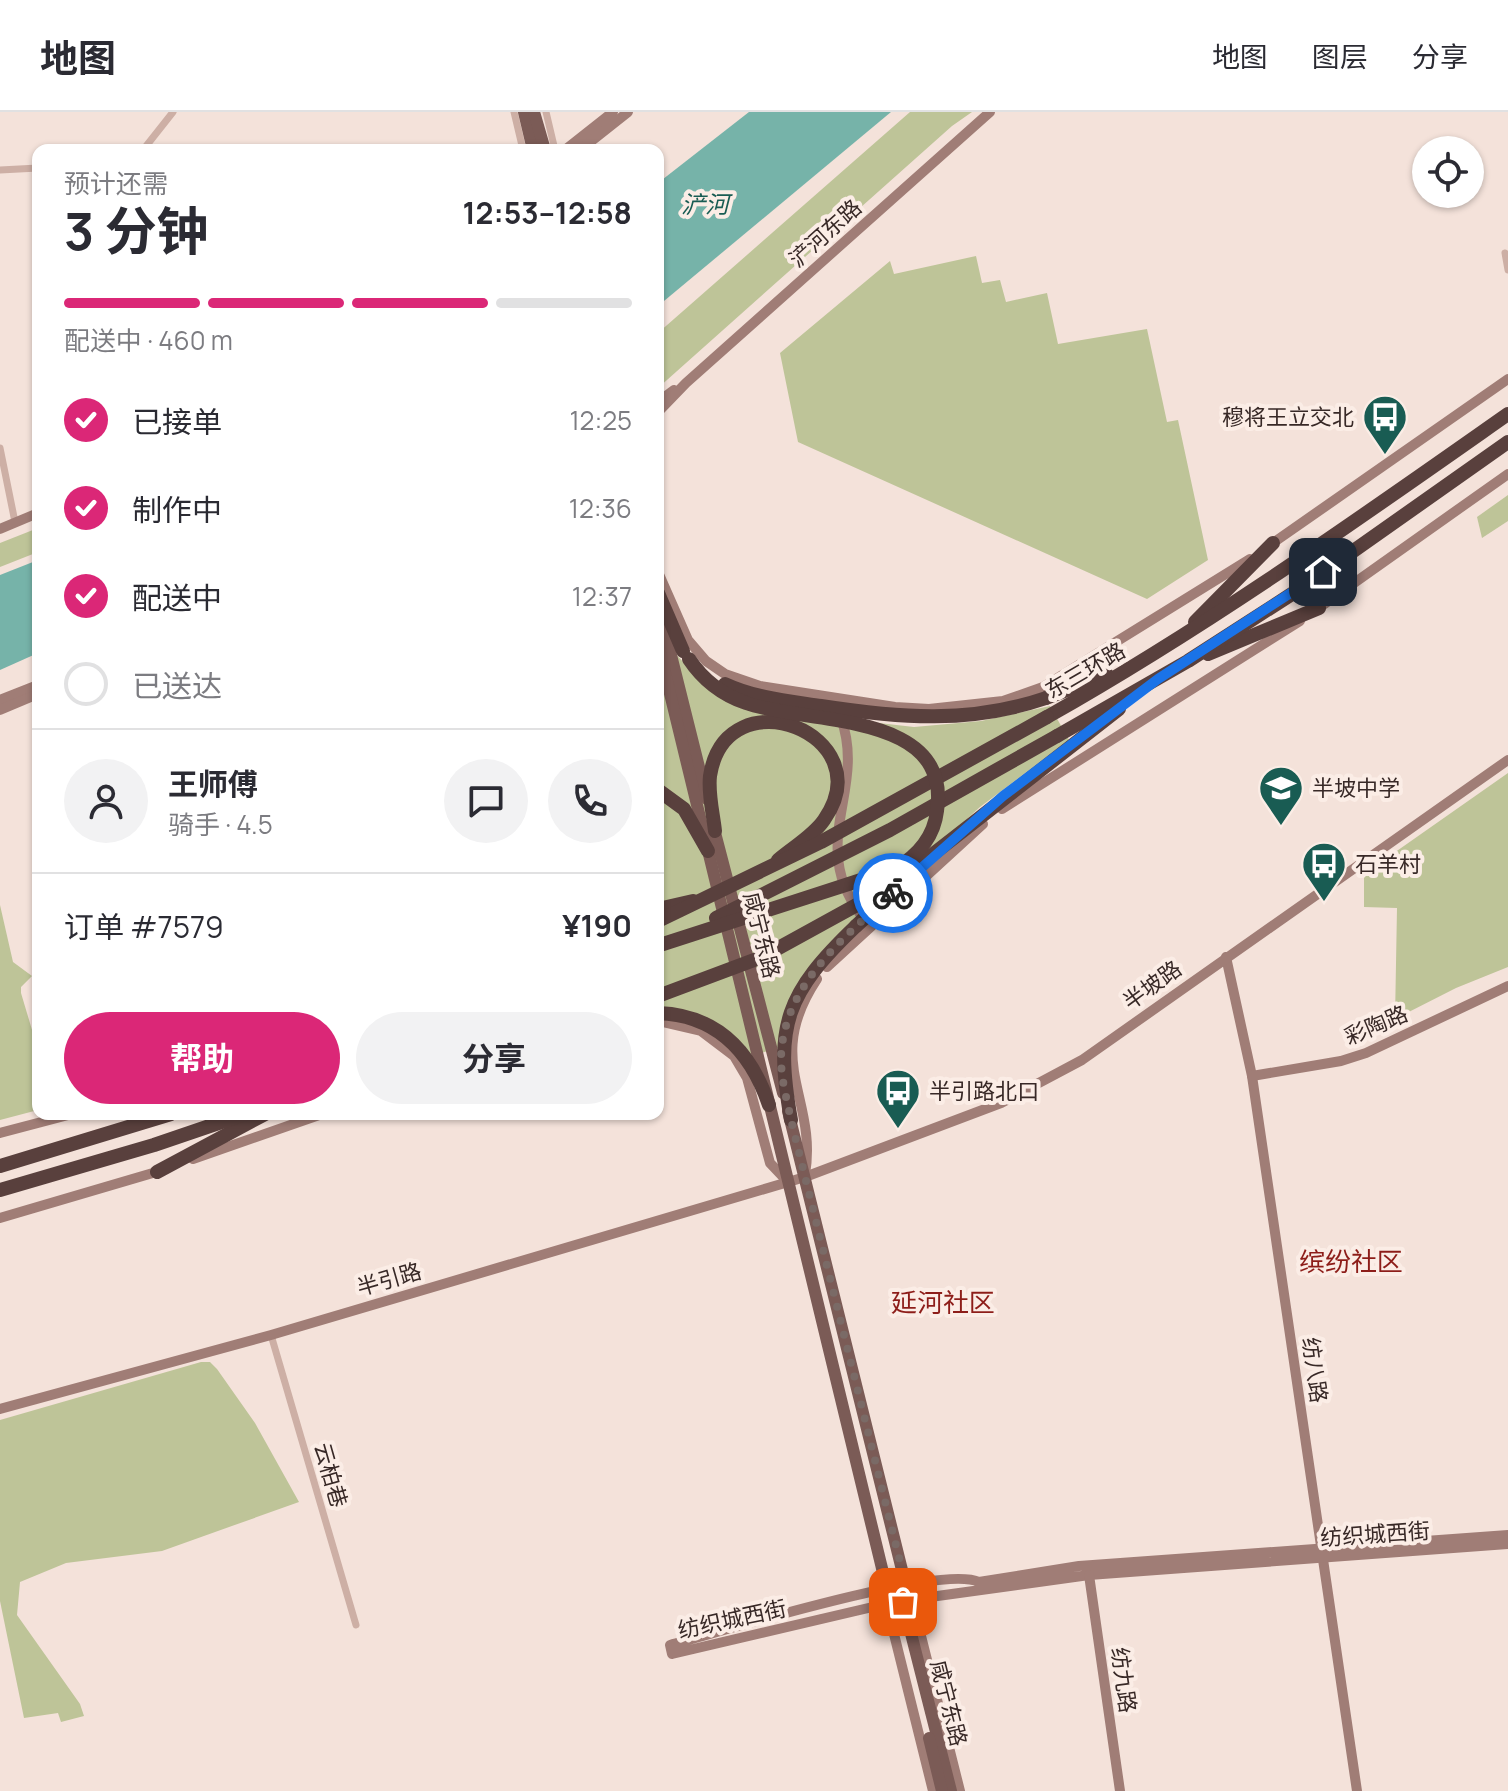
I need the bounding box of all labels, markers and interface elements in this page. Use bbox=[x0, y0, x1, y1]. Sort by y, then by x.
text: 地图 bbox=[40, 31, 116, 83]
text: 地图 bbox=[1212, 37, 1268, 75]
text: 图层 bbox=[1312, 37, 1368, 75]
text: 分享 bbox=[1412, 37, 1468, 75]
map controls bbox=[1412, 136, 1484, 208]
button: locate bbox=[1412, 136, 1484, 208]
text: 预计还需 bbox=[64, 165, 168, 201]
water label: 浐河 bbox=[681, 187, 733, 220]
text: 12:53–12:58 bbox=[462, 192, 632, 233]
street label: 浐河东路 bbox=[782, 192, 868, 274]
text: 3 分钟 bbox=[64, 195, 209, 266]
text: 配送中 · 460 m bbox=[64, 322, 233, 358]
bus stop icon: 穆将王立交北 bbox=[1361, 393, 1409, 456]
icon: check bbox=[64, 398, 108, 442]
text: 已接单 bbox=[132, 401, 222, 442]
text: 12:25 bbox=[569, 402, 632, 438]
place label: 穆将王立交北 bbox=[1222, 402, 1354, 432]
icon: check bbox=[64, 486, 108, 530]
text: 制作中 bbox=[132, 489, 222, 530]
text: 12:36 bbox=[569, 490, 632, 526]
pin bbox=[1289, 538, 1357, 606]
icon: home bbox=[1301, 550, 1345, 594]
icon: check bbox=[64, 574, 108, 618]
text: 配送中 bbox=[132, 577, 222, 618]
text: 12:37 bbox=[572, 578, 632, 614]
street label: 东三环路 bbox=[1039, 635, 1131, 705]
text: 已送达 bbox=[132, 665, 222, 706]
button: person bbox=[64, 759, 148, 843]
button: chat bbox=[444, 759, 528, 843]
button: phone bbox=[548, 759, 632, 843]
text: 王师傅 bbox=[168, 763, 258, 804]
school or university icon: 半坡中学 bbox=[1257, 764, 1305, 827]
place label: 半坡中学 bbox=[1312, 773, 1400, 803]
text: 骑手 · 4.5 bbox=[168, 806, 273, 842]
bus stop icon: 石羊村 bbox=[1300, 840, 1348, 903]
place label: 石羊村 bbox=[1355, 849, 1421, 879]
courier bbox=[853, 853, 933, 933]
icon: bike bbox=[871, 871, 915, 915]
street label: 咸宁东路 bbox=[737, 889, 787, 981]
text: ¥190 bbox=[562, 905, 632, 946]
text: 订单 #7579 bbox=[64, 906, 224, 947]
street label: 半坡路 bbox=[1116, 953, 1188, 1017]
street label: 彩陶路 bbox=[1340, 998, 1412, 1052]
button: 帮助 bbox=[64, 1012, 340, 1104]
button: 分享 bbox=[356, 1012, 632, 1104]
bus stop icon: 半引路北口 bbox=[874, 1067, 922, 1130]
place label: 半引路北口 bbox=[929, 1076, 1039, 1106]
district label: 缤纷社区 bbox=[1299, 1243, 1403, 1279]
street label: 半引路 bbox=[353, 1255, 425, 1303]
district label: 延河社区 bbox=[891, 1284, 995, 1320]
street label: 纺八路 bbox=[1296, 1335, 1334, 1405]
street label: 云柏巷 bbox=[307, 1439, 355, 1511]
street label: 纺织城西街 bbox=[1319, 1515, 1431, 1553]
pin bbox=[869, 1568, 937, 1636]
icon: bag bbox=[881, 1580, 925, 1624]
street label: 纺织城西街 bbox=[675, 1593, 789, 1645]
street label: 纺九路 bbox=[1105, 1645, 1143, 1715]
street label: 咸宁东路 bbox=[924, 1657, 974, 1749]

